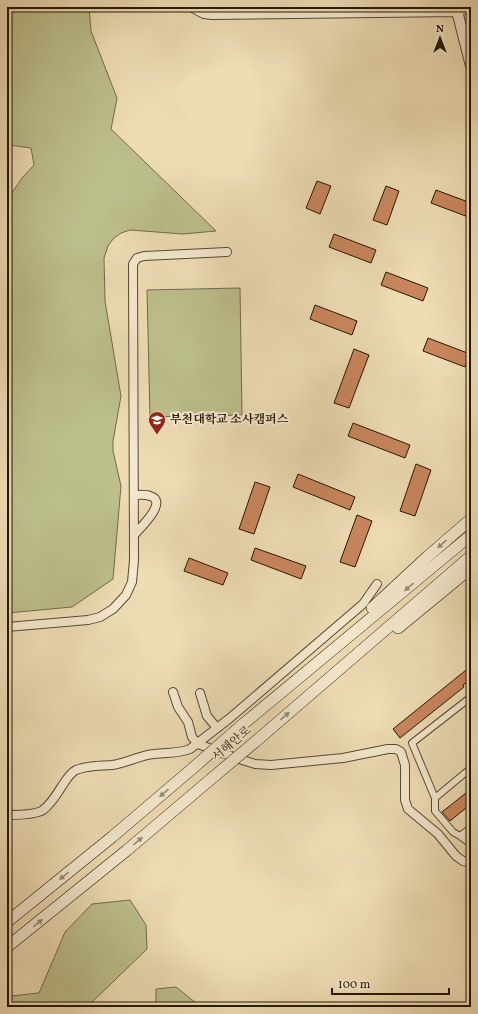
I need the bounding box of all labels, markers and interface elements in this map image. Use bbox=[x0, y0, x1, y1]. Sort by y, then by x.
north arrow bbox=[420, 18, 460, 58]
text: N bbox=[436, 22, 444, 37]
school or university icon: 부천대학교 소사캠퍼스 bbox=[147, 410, 167, 435]
place label: 부천대학교 소사캠퍼스 bbox=[170, 412, 289, 428]
one-way arrow bbox=[436, 540, 447, 549]
one-way arrow bbox=[403, 582, 414, 591]
one-way arrow bbox=[279, 712, 290, 721]
street label: 서해안로 bbox=[209, 723, 255, 765]
one-way arrow bbox=[158, 789, 169, 798]
one-way arrow bbox=[133, 836, 144, 845]
one-way arrow bbox=[58, 872, 69, 881]
one-way arrow bbox=[32, 919, 43, 928]
scale bar bbox=[332, 970, 449, 996]
text: 100 m bbox=[338, 977, 371, 993]

